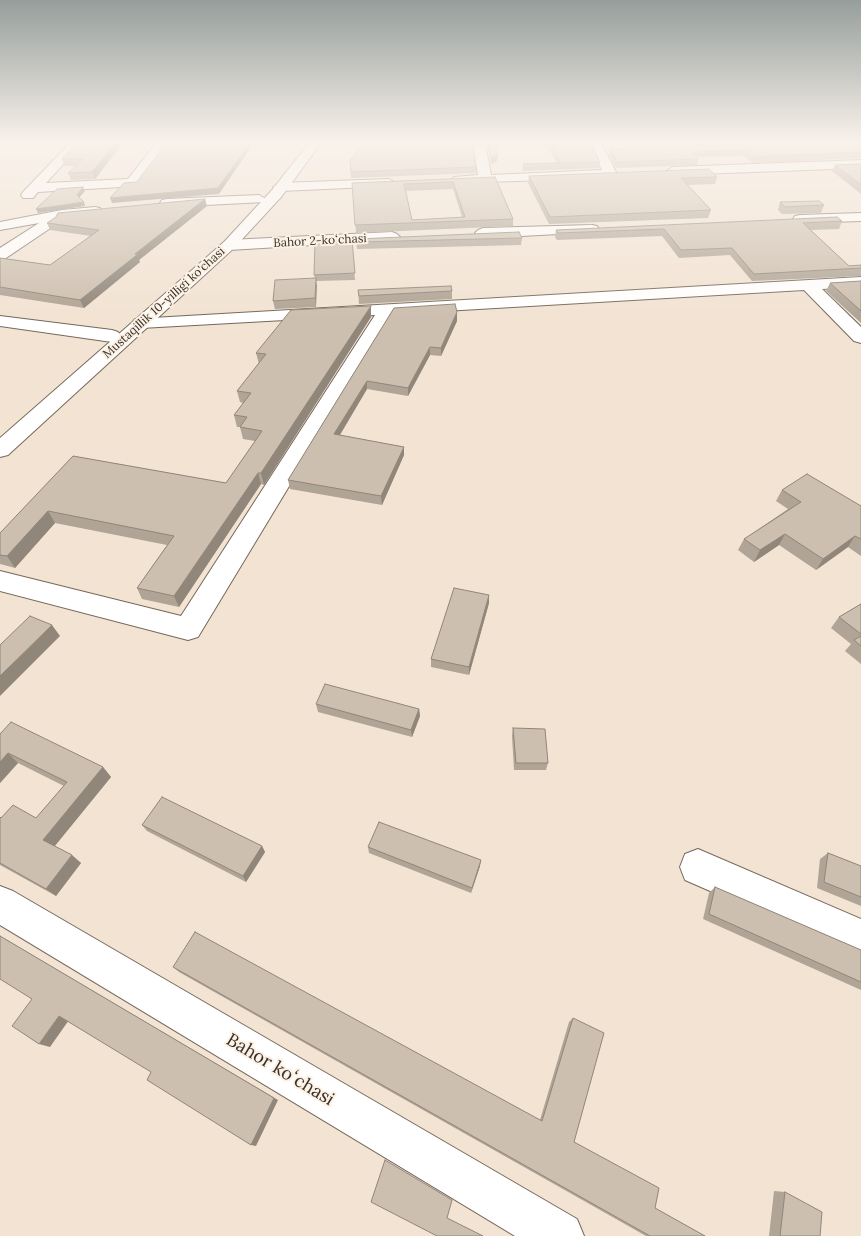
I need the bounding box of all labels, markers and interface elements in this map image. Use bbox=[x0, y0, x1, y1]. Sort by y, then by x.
street label: Bahor 2-koʻchasi bbox=[273, 231, 367, 251]
street label: Mustaqillik 10-yilligi ko'chasi bbox=[100, 244, 228, 362]
street label: Bahor koʻchasi bbox=[222, 1029, 338, 1111]

